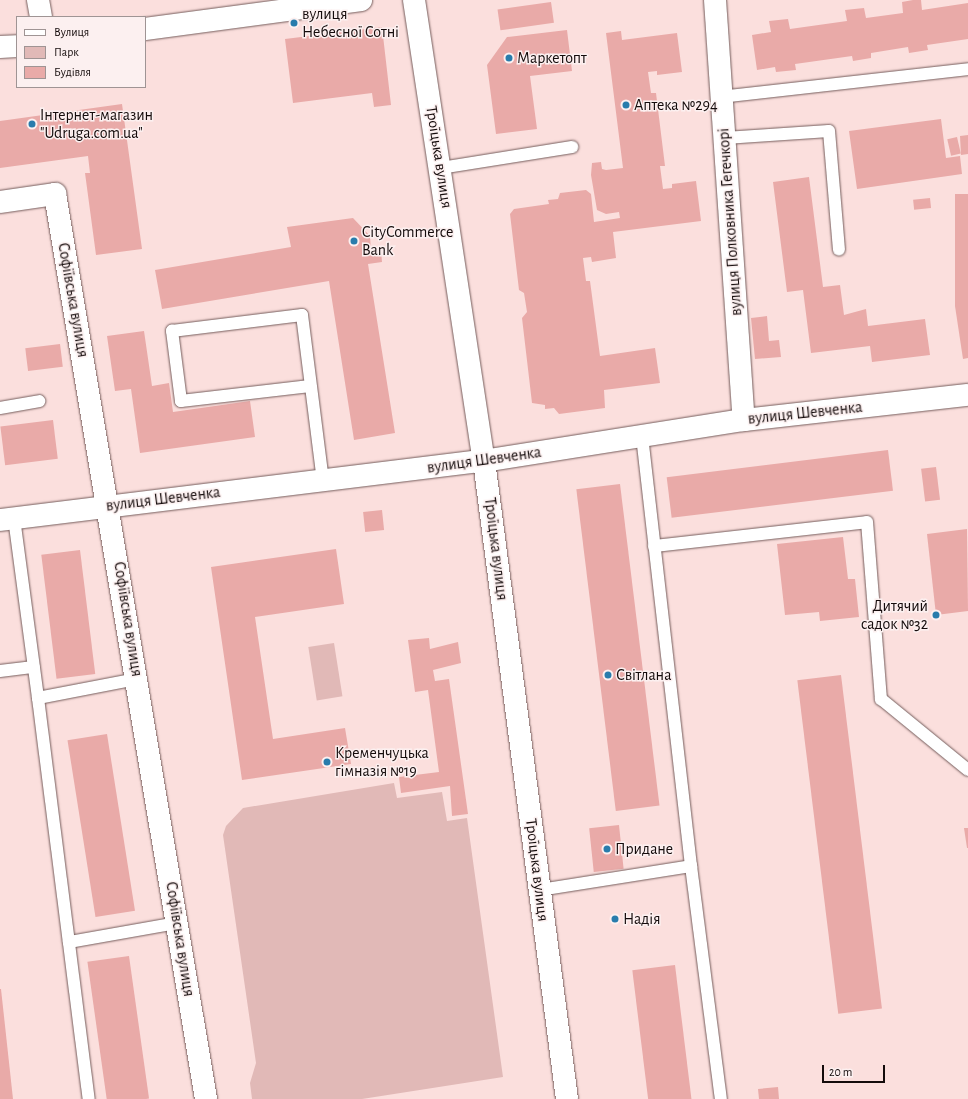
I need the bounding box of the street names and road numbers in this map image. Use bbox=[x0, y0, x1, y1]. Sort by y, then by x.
street label: Троїцька вулиця bbox=[421, 104, 457, 210]
street label: вулиця Полковника Гегечкорі bbox=[714, 128, 746, 316]
street label: Софіївська вулиця bbox=[53, 241, 93, 359]
street label: вулиця Шевченка bbox=[747, 397, 863, 429]
street label: вулиця Шевченка bbox=[426, 442, 542, 478]
street label: вулиця Шевченка bbox=[105, 482, 221, 516]
street label: Троїцька вулиця bbox=[480, 496, 512, 602]
street label: Софіївська вулиця bbox=[109, 560, 147, 678]
street label: Троїцька вулиця bbox=[521, 817, 553, 923]
street label: Софіївська вулиця bbox=[161, 880, 199, 998]

